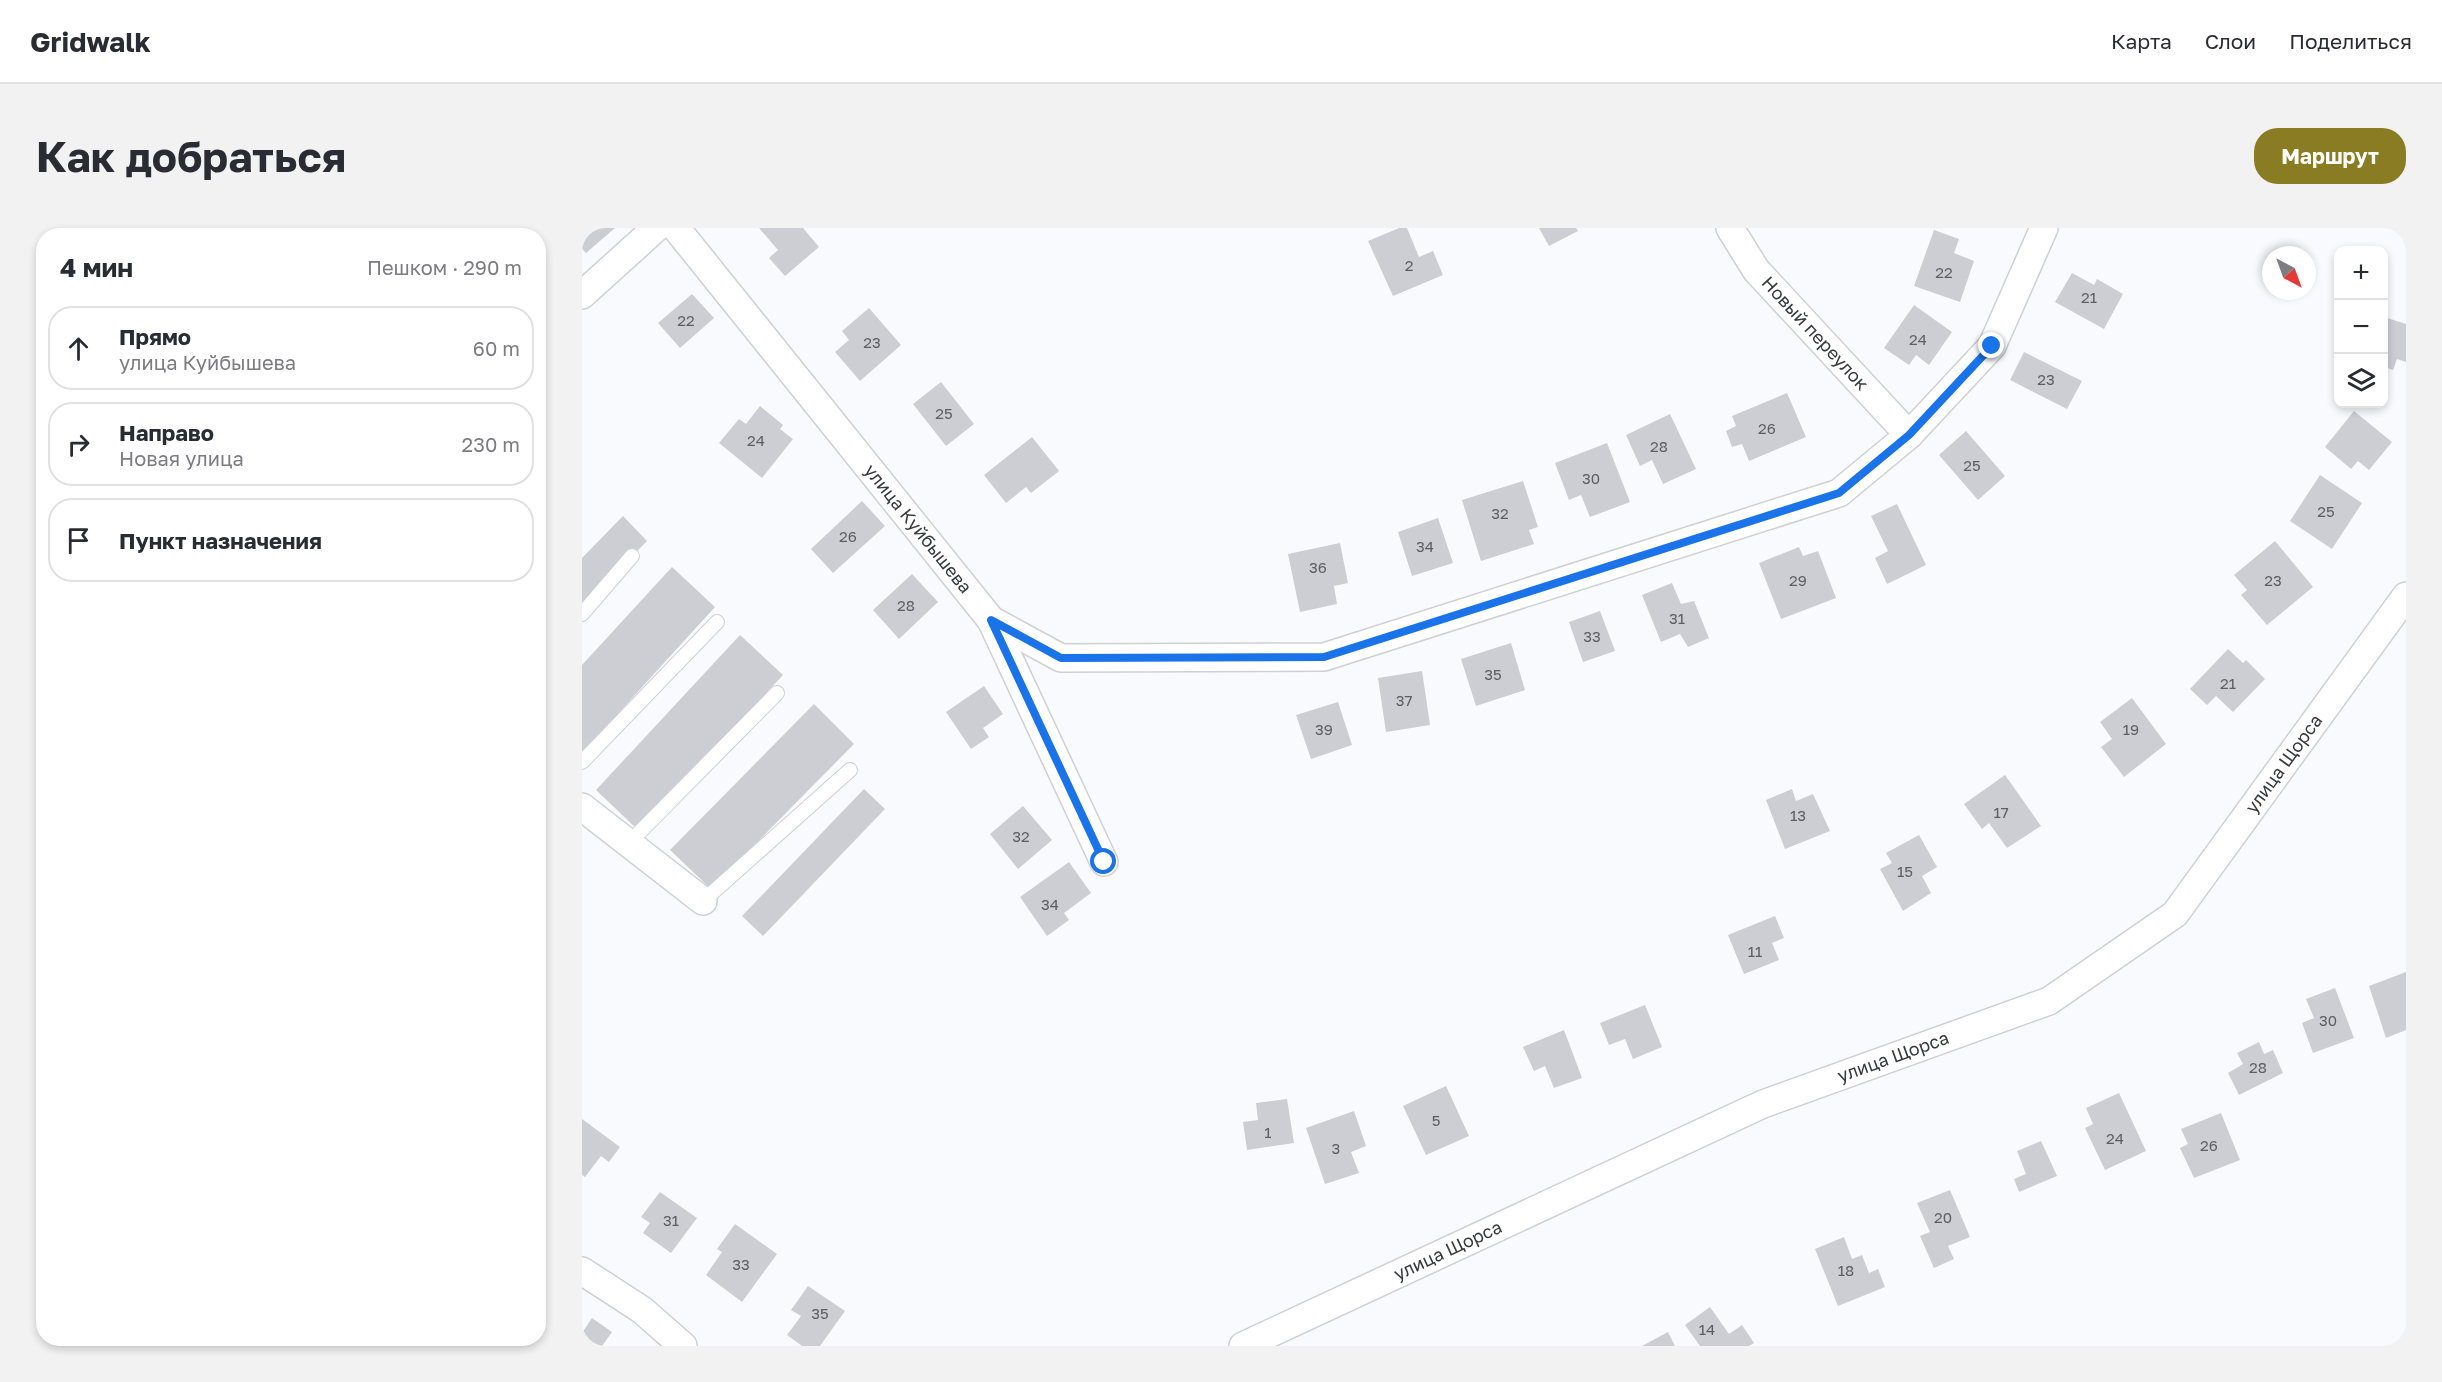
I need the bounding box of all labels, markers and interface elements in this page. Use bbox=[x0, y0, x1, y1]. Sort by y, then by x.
text: Gridwalk bbox=[30, 25, 151, 58]
text: Карта bbox=[2111, 28, 2172, 54]
text: Слои bbox=[2205, 28, 2256, 54]
text: Поделиться bbox=[2289, 28, 2412, 54]
button: Маршрут bbox=[2254, 128, 2406, 184]
text: Как добраться bbox=[36, 131, 346, 181]
north arrow bbox=[2262, 246, 2316, 300]
map controls bbox=[2334, 246, 2388, 408]
button: + bbox=[2334, 246, 2388, 300]
text: 4 мин bbox=[60, 252, 133, 283]
text: Пешком · 290 m bbox=[367, 255, 522, 279]
house number: 2 bbox=[1405, 256, 1413, 274]
house number: 22 bbox=[1935, 263, 1953, 281]
street label: Новый переулок bbox=[1758, 271, 1874, 394]
house number: 21 bbox=[2081, 288, 2097, 306]
button: − bbox=[2334, 300, 2388, 354]
house number: 22 bbox=[677, 311, 695, 329]
text: Прямо bbox=[119, 323, 191, 350]
house number: 24 bbox=[1909, 330, 1927, 348]
icon: ahead bbox=[62, 332, 95, 365]
route end bbox=[1978, 332, 2004, 358]
house number: 23 bbox=[863, 333, 881, 351]
text: 60 m bbox=[473, 336, 520, 360]
text: улица Куйбышева bbox=[119, 350, 296, 374]
button: layers bbox=[2334, 354, 2388, 408]
house number: 23 bbox=[2037, 370, 2055, 388]
house number: 25 bbox=[935, 404, 953, 422]
text: Направо bbox=[119, 419, 214, 446]
house number: 26 bbox=[1758, 419, 1776, 437]
icon: right bbox=[62, 428, 95, 461]
house number: 24 bbox=[747, 431, 765, 449]
text: 230 m bbox=[462, 432, 520, 456]
house number: 28 bbox=[1650, 437, 1668, 455]
text: Новая улица bbox=[119, 446, 244, 470]
house number: 25 bbox=[1963, 456, 1981, 474]
street label: улица Куйбышева bbox=[860, 459, 977, 597]
house number: 30 bbox=[1582, 469, 1600, 487]
house number: 25 bbox=[2317, 502, 2335, 520]
house number: 32 bbox=[1491, 504, 1509, 522]
icon: arrive bbox=[62, 524, 95, 557]
text: Пункт назначения bbox=[119, 527, 322, 554]
house number: 26 bbox=[839, 527, 857, 545]
house number: 34 bbox=[1416, 537, 1434, 555]
house number: 36 bbox=[1309, 558, 1327, 576]
house number: 29 bbox=[1789, 571, 1807, 589]
house number: 23 bbox=[2264, 571, 2282, 589]
house number: 28 bbox=[897, 596, 915, 614]
house number: 31 bbox=[1669, 609, 1685, 627]
house number: 33 bbox=[1583, 627, 1601, 645]
house number: 35 bbox=[1484, 665, 1502, 683]
house number: 21 bbox=[2220, 674, 2236, 692]
house number: 37 bbox=[1396, 691, 1412, 709]
street label: улица Щорса bbox=[2240, 710, 2326, 817]
house number: 39 bbox=[1315, 720, 1333, 738]
house number: 19 bbox=[2123, 720, 2139, 738]
house number: 17 bbox=[1993, 803, 2009, 821]
house number: 13 bbox=[1790, 806, 1806, 824]
house number: 32 bbox=[1012, 827, 1030, 845]
route start bbox=[1090, 848, 1116, 874]
house number: 15 bbox=[1897, 862, 1913, 880]
house number: 34 bbox=[1041, 895, 1059, 913]
house number: 11 bbox=[1748, 942, 1762, 960]
house number: 30 bbox=[2319, 1011, 2337, 1029]
street label: улица Щорса bbox=[1834, 1026, 1952, 1086]
house number: 28 bbox=[2249, 1058, 2267, 1076]
house number: 5 bbox=[1432, 1111, 1440, 1129]
house number: 1 bbox=[1264, 1123, 1272, 1141]
house number: 24 bbox=[2106, 1129, 2124, 1147]
house number: 26 bbox=[2200, 1136, 2218, 1154]
house number: 3 bbox=[1332, 1139, 1340, 1157]
house number: 20 bbox=[1934, 1208, 1952, 1226]
house number: 31 bbox=[663, 1211, 679, 1229]
street label: улица Щорса bbox=[1390, 1215, 1505, 1284]
house number: 33 bbox=[732, 1255, 750, 1273]
house number: 18 bbox=[1838, 1261, 1854, 1279]
house number: 35 bbox=[811, 1304, 829, 1322]
house number: 14 bbox=[1699, 1320, 1715, 1338]

